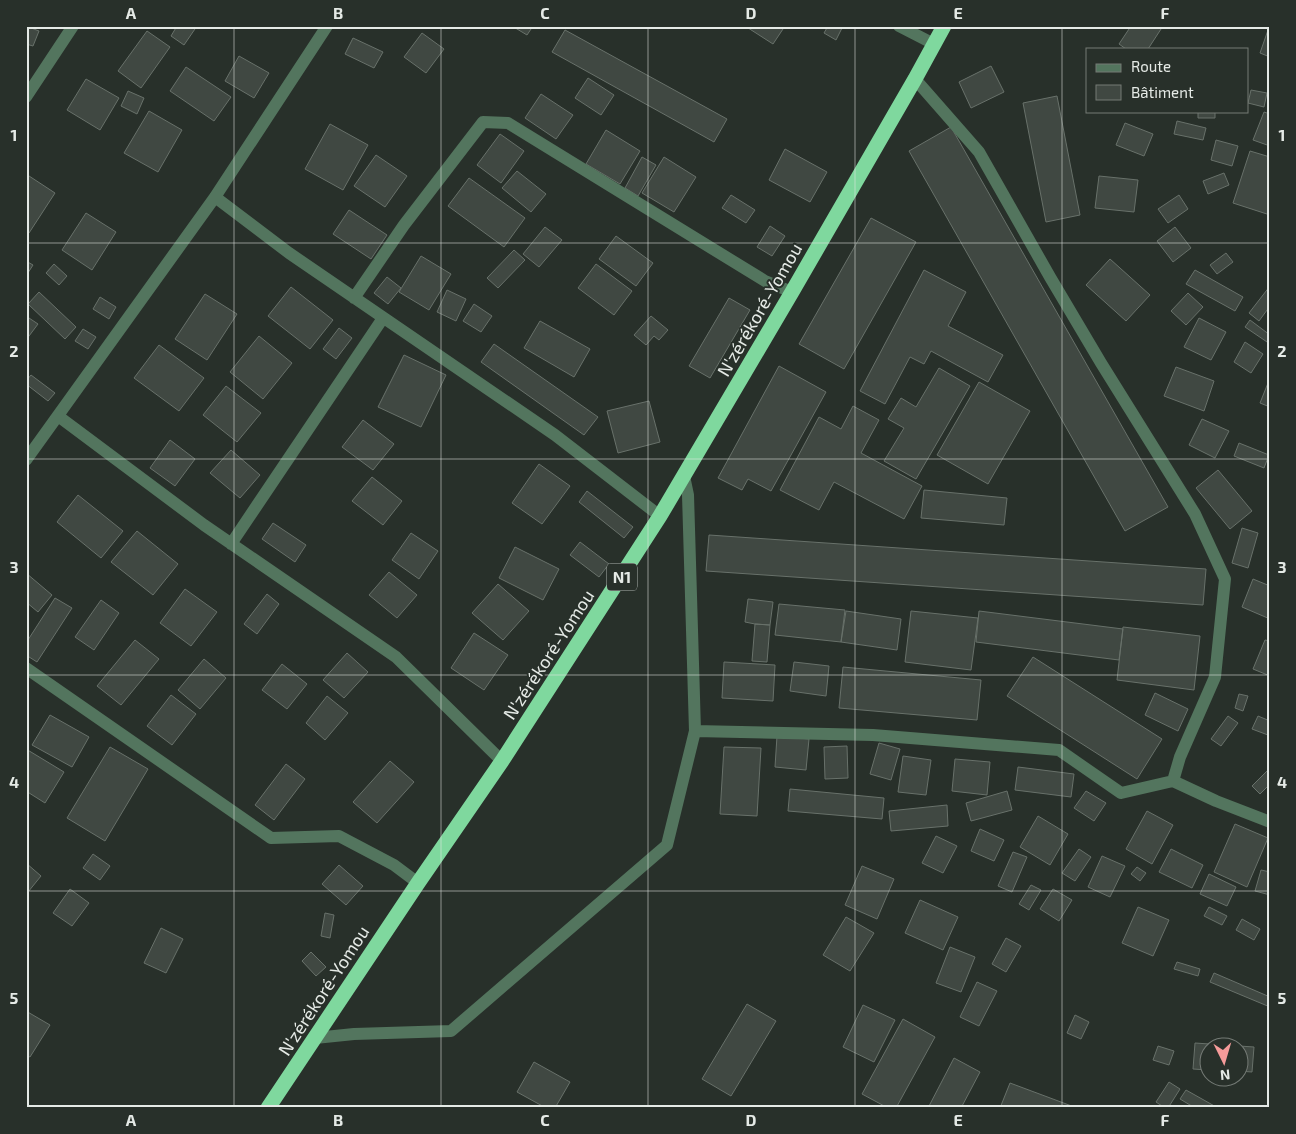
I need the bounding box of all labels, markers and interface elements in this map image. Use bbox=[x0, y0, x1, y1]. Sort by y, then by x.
text: A bbox=[126, 3, 137, 22]
text: B bbox=[333, 3, 343, 22]
text: C bbox=[540, 3, 550, 22]
text: D bbox=[746, 3, 757, 22]
text: E bbox=[953, 3, 963, 22]
text: F bbox=[1161, 3, 1170, 22]
legend bbox=[1086, 48, 1248, 112]
text: Route bbox=[1131, 57, 1171, 75]
text: Bâtiment bbox=[1131, 83, 1194, 101]
text: 1 bbox=[11, 125, 17, 144]
text: 1 bbox=[1279, 125, 1285, 144]
street label: N'zérékoré-Yomou bbox=[712, 239, 806, 380]
text: 2 bbox=[9, 341, 19, 360]
text: 2 bbox=[1277, 341, 1287, 360]
text: 3 bbox=[9, 557, 19, 576]
text: 3 bbox=[1277, 557, 1287, 576]
road number: N1 bbox=[607, 564, 637, 590]
street label: N'zérékoré-Yomou bbox=[498, 585, 598, 724]
text: 4 bbox=[9, 772, 19, 791]
text: 4 bbox=[1277, 772, 1287, 791]
street label: N'zérékoré-Yomou bbox=[273, 921, 373, 1060]
text: 5 bbox=[10, 988, 19, 1007]
text: 5 bbox=[1278, 988, 1287, 1007]
north arrow bbox=[1198, 1036, 1248, 1086]
text: N bbox=[1219, 1067, 1231, 1084]
text: A bbox=[126, 1110, 137, 1129]
text: B bbox=[333, 1110, 343, 1129]
text: C bbox=[540, 1110, 550, 1129]
text: D bbox=[746, 1110, 757, 1129]
text: E bbox=[953, 1110, 963, 1129]
text: F bbox=[1161, 1110, 1170, 1129]

